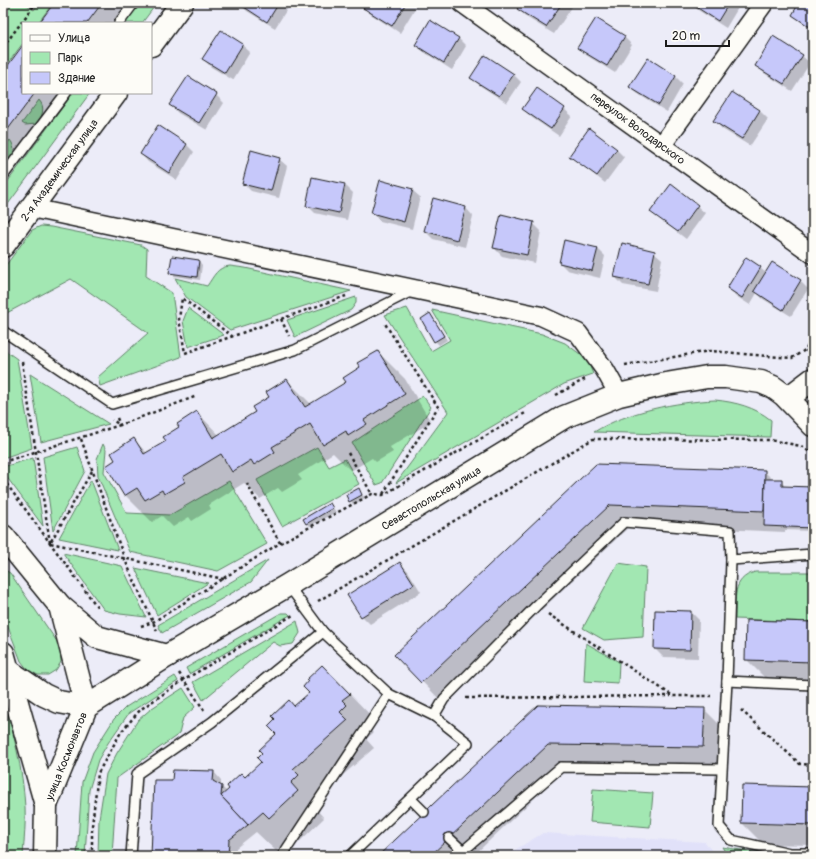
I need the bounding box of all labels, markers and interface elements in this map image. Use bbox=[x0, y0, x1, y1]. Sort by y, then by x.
legend bbox=[22, 22, 152, 94]
scale bar bbox=[666, 22, 729, 48]
text: 20 m bbox=[672, 29, 701, 44]
text: Улица bbox=[58, 31, 90, 46]
text: Парк bbox=[58, 51, 83, 66]
text: Здание bbox=[58, 71, 95, 86]
street label: переулок Володарского bbox=[588, 90, 688, 167]
street label: 2-я Академическая улица bbox=[18, 117, 101, 224]
street label: Севастопольская улица bbox=[379, 464, 483, 533]
street label: улица Космонавтов bbox=[43, 710, 90, 803]

